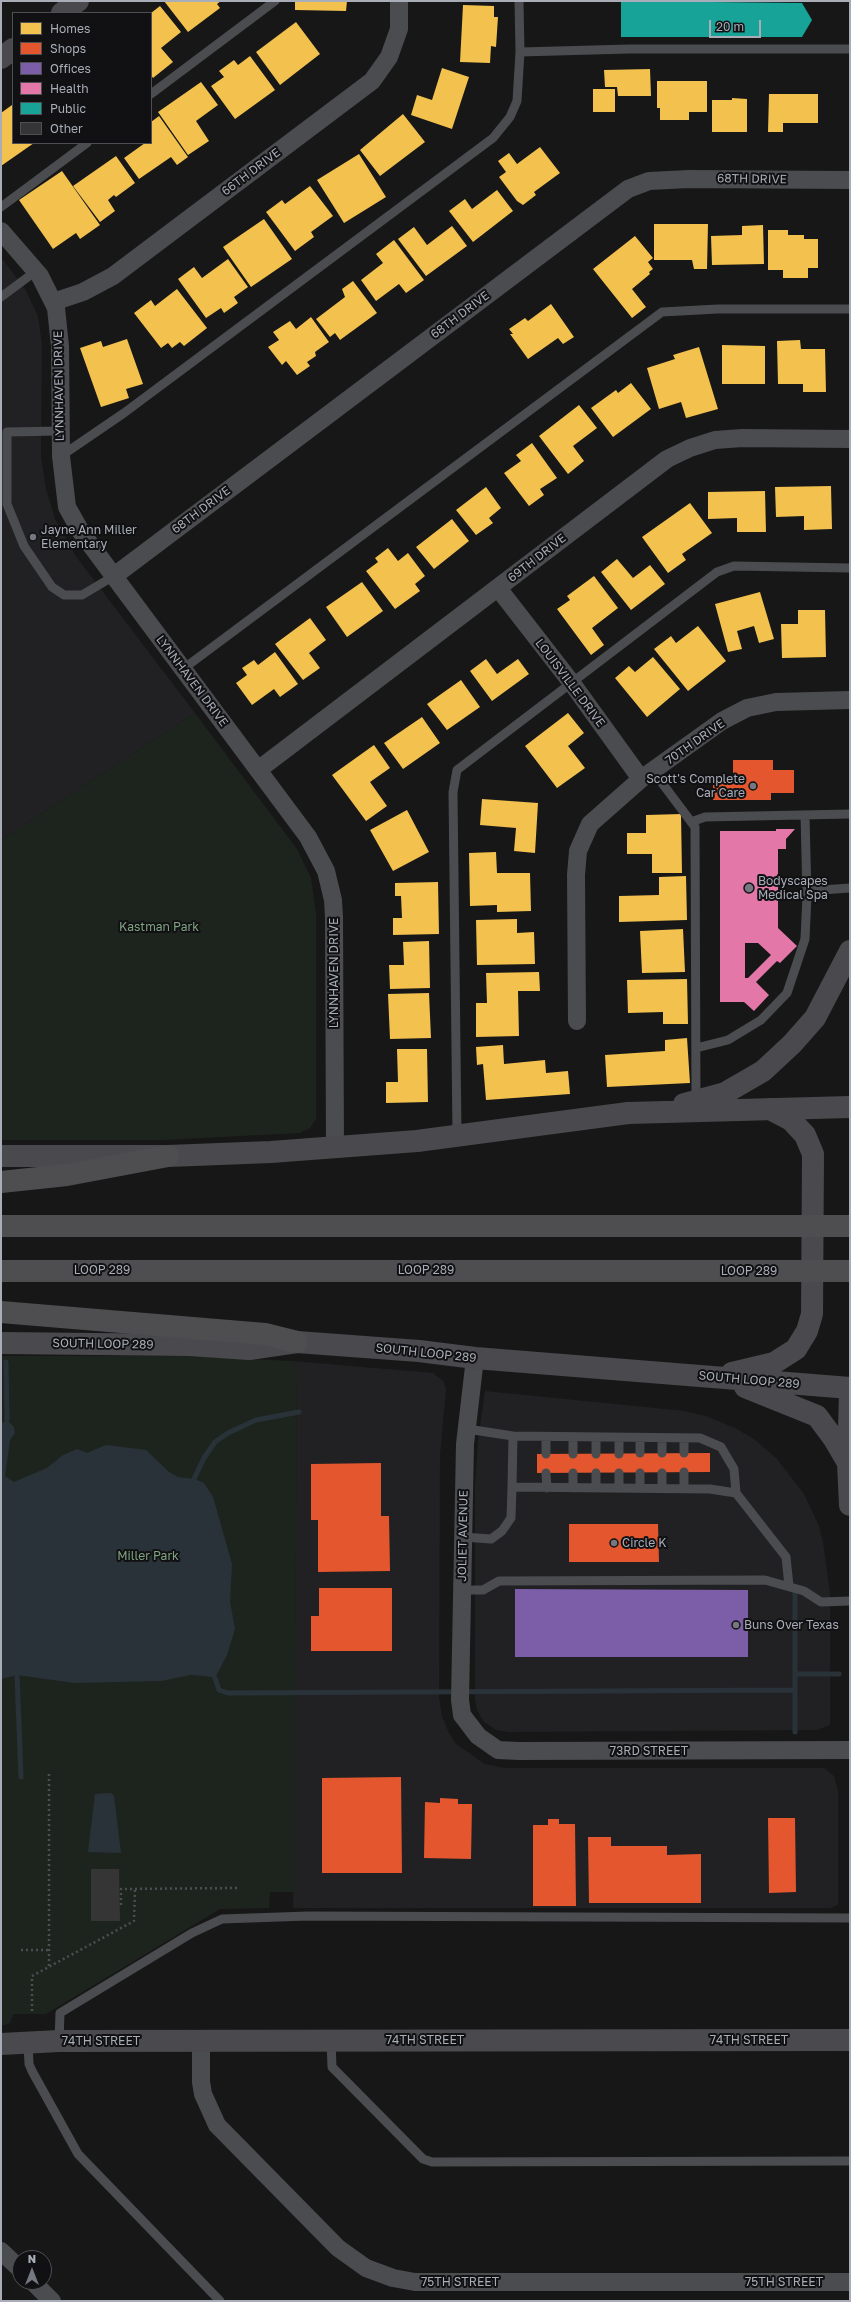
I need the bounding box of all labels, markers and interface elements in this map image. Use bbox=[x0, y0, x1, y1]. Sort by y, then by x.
legend bbox=[12, 12, 152, 144]
scale bar bbox=[711, 12, 763, 38]
text: 20 m bbox=[716, 19, 744, 34]
text: Homes bbox=[50, 21, 90, 36]
text: Shops bbox=[50, 41, 86, 56]
text: Offices bbox=[50, 61, 91, 76]
text: Health bbox=[50, 81, 89, 96]
text: Public bbox=[50, 101, 86, 116]
text: Other bbox=[50, 121, 83, 136]
street label: 66TH DRIVE bbox=[219, 145, 283, 199]
street label: 68TH DRIVE bbox=[717, 171, 787, 187]
street label: 68TH DRIVE bbox=[428, 288, 492, 342]
street label: LYNNHAVEN DRIVE bbox=[51, 331, 67, 441]
street label: 68TH DRIVE bbox=[169, 483, 233, 537]
place label: Jayne Ann Miller Elementary bbox=[41, 523, 137, 551]
street label: 69TH DRIVE bbox=[505, 531, 569, 585]
marker: Jayne Ann Miller Elementary bbox=[28, 532, 38, 542]
street label: LYNNHAVEN DRIVE bbox=[153, 633, 231, 729]
street label: LOUISVILLE DRIVE bbox=[532, 636, 608, 730]
street label: 70TH DRIVE bbox=[663, 716, 727, 768]
place label: Scott's Complete Car Care bbox=[646, 772, 745, 800]
marker: Scott's Complete Car Care bbox=[748, 781, 758, 791]
place label: Bodyscapes Medical Spa bbox=[758, 874, 828, 902]
marker: Bodyscapes Medical Spa bbox=[743, 882, 755, 894]
street label: LYNNHAVEN DRIVE bbox=[327, 918, 341, 1028]
park label: Kastman Park bbox=[119, 920, 199, 934]
street label: LOOP 289 bbox=[74, 1263, 130, 1277]
street label: LOOP 289 bbox=[398, 1263, 454, 1277]
street label: LOOP 289 bbox=[721, 1264, 777, 1278]
street label: SOUTH LOOP 289 bbox=[52, 1336, 154, 1352]
street label: SOUTH LOOP 289 bbox=[375, 1341, 477, 1365]
street label: SOUTH LOOP 289 bbox=[698, 1368, 800, 1392]
street label: JOLIET AVENUE bbox=[455, 1490, 471, 1582]
place label: Circle K bbox=[622, 1536, 666, 1550]
marker: Circle K bbox=[609, 1538, 619, 1548]
park label: Miller Park bbox=[117, 1549, 179, 1563]
place label: Buns Over Texas bbox=[744, 1618, 839, 1632]
marker: Buns Over Texas bbox=[731, 1620, 741, 1630]
street label: 73RD STREET bbox=[610, 1744, 688, 1758]
street label: 74TH STREET bbox=[386, 2033, 464, 2047]
street label: 74TH STREET bbox=[710, 2033, 788, 2047]
street label: 74TH STREET bbox=[62, 2034, 140, 2048]
north arrow bbox=[12, 2250, 52, 2290]
text: N bbox=[28, 2252, 36, 2265]
street label: 75TH STREET bbox=[421, 2275, 499, 2289]
street label: 75TH STREET bbox=[745, 2275, 823, 2289]

